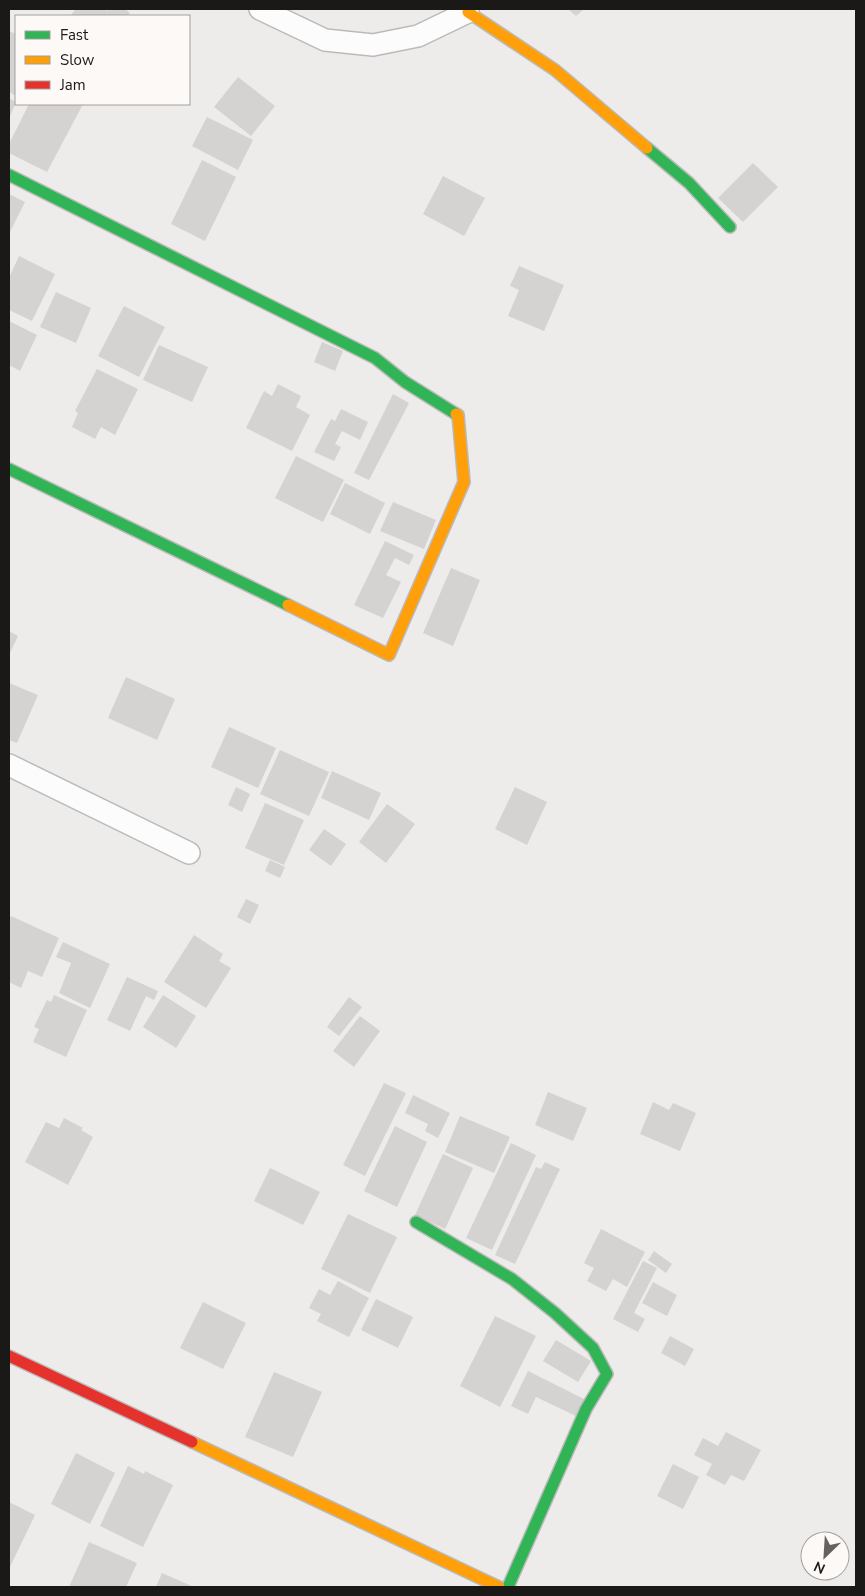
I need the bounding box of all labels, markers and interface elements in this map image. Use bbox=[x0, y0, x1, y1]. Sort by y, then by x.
legend bbox=[15, 15, 190, 105]
text: Fast bbox=[60, 25, 89, 45]
text: Slow bbox=[60, 50, 95, 70]
text: Jam bbox=[59, 75, 86, 95]
north arrow bbox=[800, 1531, 850, 1581]
text: N bbox=[811, 1557, 828, 1578]

